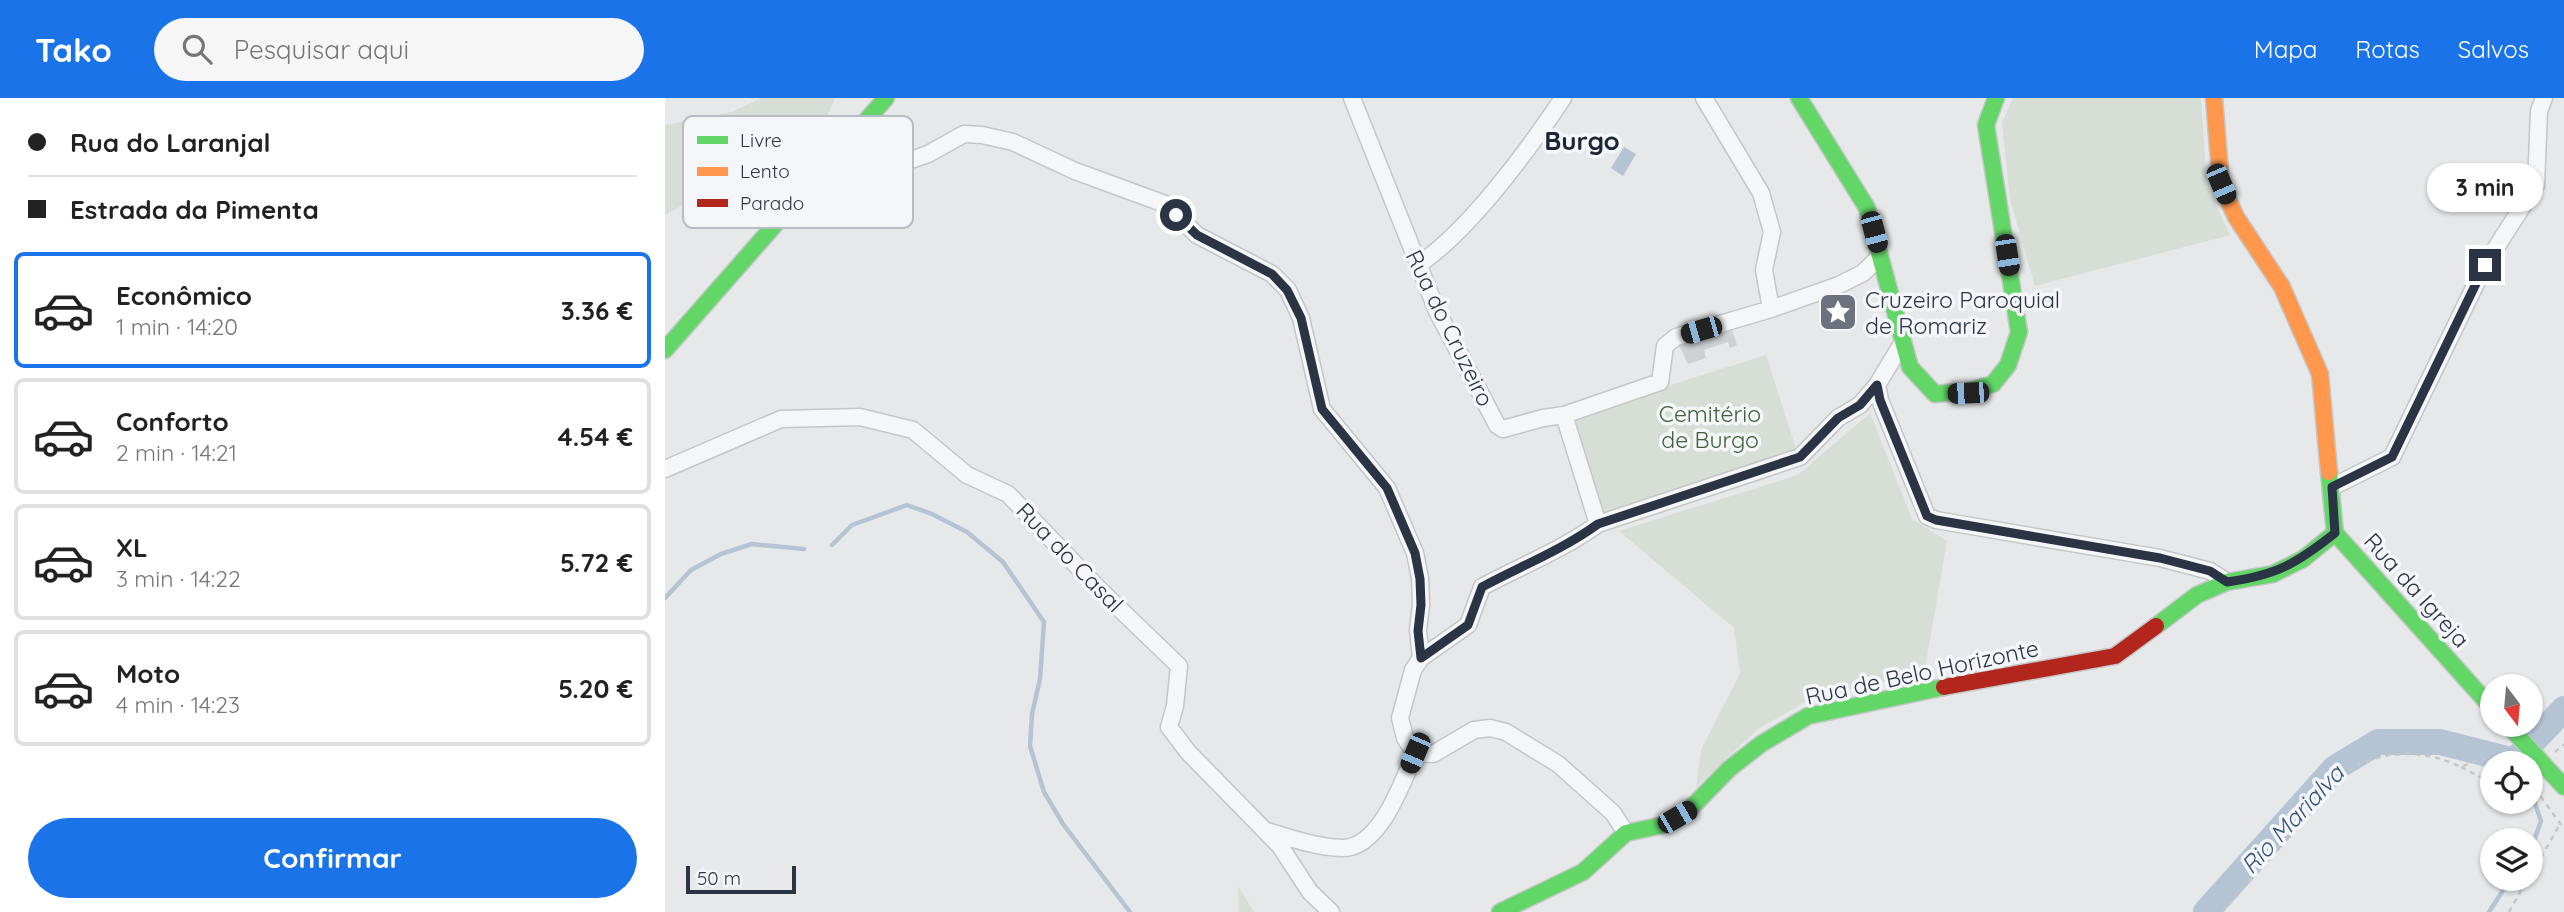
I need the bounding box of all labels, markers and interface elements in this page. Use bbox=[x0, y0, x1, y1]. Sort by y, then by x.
search box bbox=[154, 18, 644, 81]
text: Tako bbox=[35, 29, 112, 70]
icon: search bbox=[178, 30, 216, 68]
text: Pesquisar aqui bbox=[234, 33, 409, 66]
text: Mapa bbox=[2254, 34, 2317, 64]
text: Rotas bbox=[2355, 34, 2420, 64]
text: Salvos bbox=[2458, 34, 2529, 64]
legend bbox=[683, 116, 913, 228]
district label: Burgo bbox=[1544, 124, 1620, 157]
text: Rua do Laranjal bbox=[70, 126, 271, 159]
text: Livre bbox=[740, 128, 782, 152]
text: Lento bbox=[740, 159, 790, 183]
car bbox=[2204, 161, 2239, 207]
callout: 3 min bbox=[2427, 164, 2543, 212]
text: 3 min bbox=[2455, 173, 2515, 202]
text: Parado bbox=[740, 191, 804, 215]
text: Estrada da Pimenta bbox=[70, 193, 319, 226]
route start bbox=[1160, 199, 1192, 231]
car bbox=[1859, 209, 1890, 255]
car bbox=[1994, 233, 2021, 277]
street label: Rua do Cruzeiro bbox=[1400, 245, 1500, 411]
route end bbox=[2469, 249, 2501, 281]
icon: car bbox=[32, 279, 95, 342]
text: Econômico bbox=[116, 279, 252, 312]
place label: Cruzeiro Paroquial de Romariz bbox=[1865, 285, 2060, 340]
place icon: Cruzeiro Paroquial de Romariz bbox=[1817, 291, 1859, 333]
text: 3.36 € bbox=[561, 294, 633, 327]
text: 1 min · 14:20 bbox=[116, 312, 238, 341]
car bbox=[1678, 314, 1725, 346]
car bbox=[1947, 382, 1990, 404]
park label: Cemitério de Burgo bbox=[1659, 399, 1761, 454]
icon: car bbox=[32, 405, 95, 468]
text: Conforto bbox=[116, 405, 229, 438]
text: 4.54 € bbox=[557, 420, 633, 453]
text: 2 min · 14:21 bbox=[116, 438, 237, 467]
street label: Rua do Casal bbox=[1010, 496, 1130, 618]
street label: Rua da Igreja bbox=[2358, 527, 2476, 653]
icon: car bbox=[32, 531, 95, 594]
text: XL bbox=[116, 531, 148, 564]
text: 5.72 € bbox=[560, 546, 633, 579]
text: 3 min · 14:22 bbox=[116, 564, 241, 593]
street label: Rua de Belo Horizonte bbox=[1803, 633, 2041, 711]
icon: car bbox=[32, 657, 95, 720]
text: Moto bbox=[116, 657, 180, 690]
text: 5.20 € bbox=[558, 672, 633, 705]
north arrow bbox=[2480, 674, 2543, 737]
map controls bbox=[2480, 674, 2543, 891]
text: 4 min · 14:23 bbox=[116, 690, 240, 719]
car bbox=[1398, 730, 1433, 776]
button: locate bbox=[2480, 751, 2543, 814]
water label: Rio Marialva bbox=[2234, 757, 2351, 880]
car bbox=[1654, 797, 1701, 837]
button: Confirmar bbox=[28, 818, 637, 898]
button: layers bbox=[2480, 828, 2543, 891]
scale bar bbox=[686, 863, 796, 895]
text: 50 m bbox=[697, 866, 741, 890]

